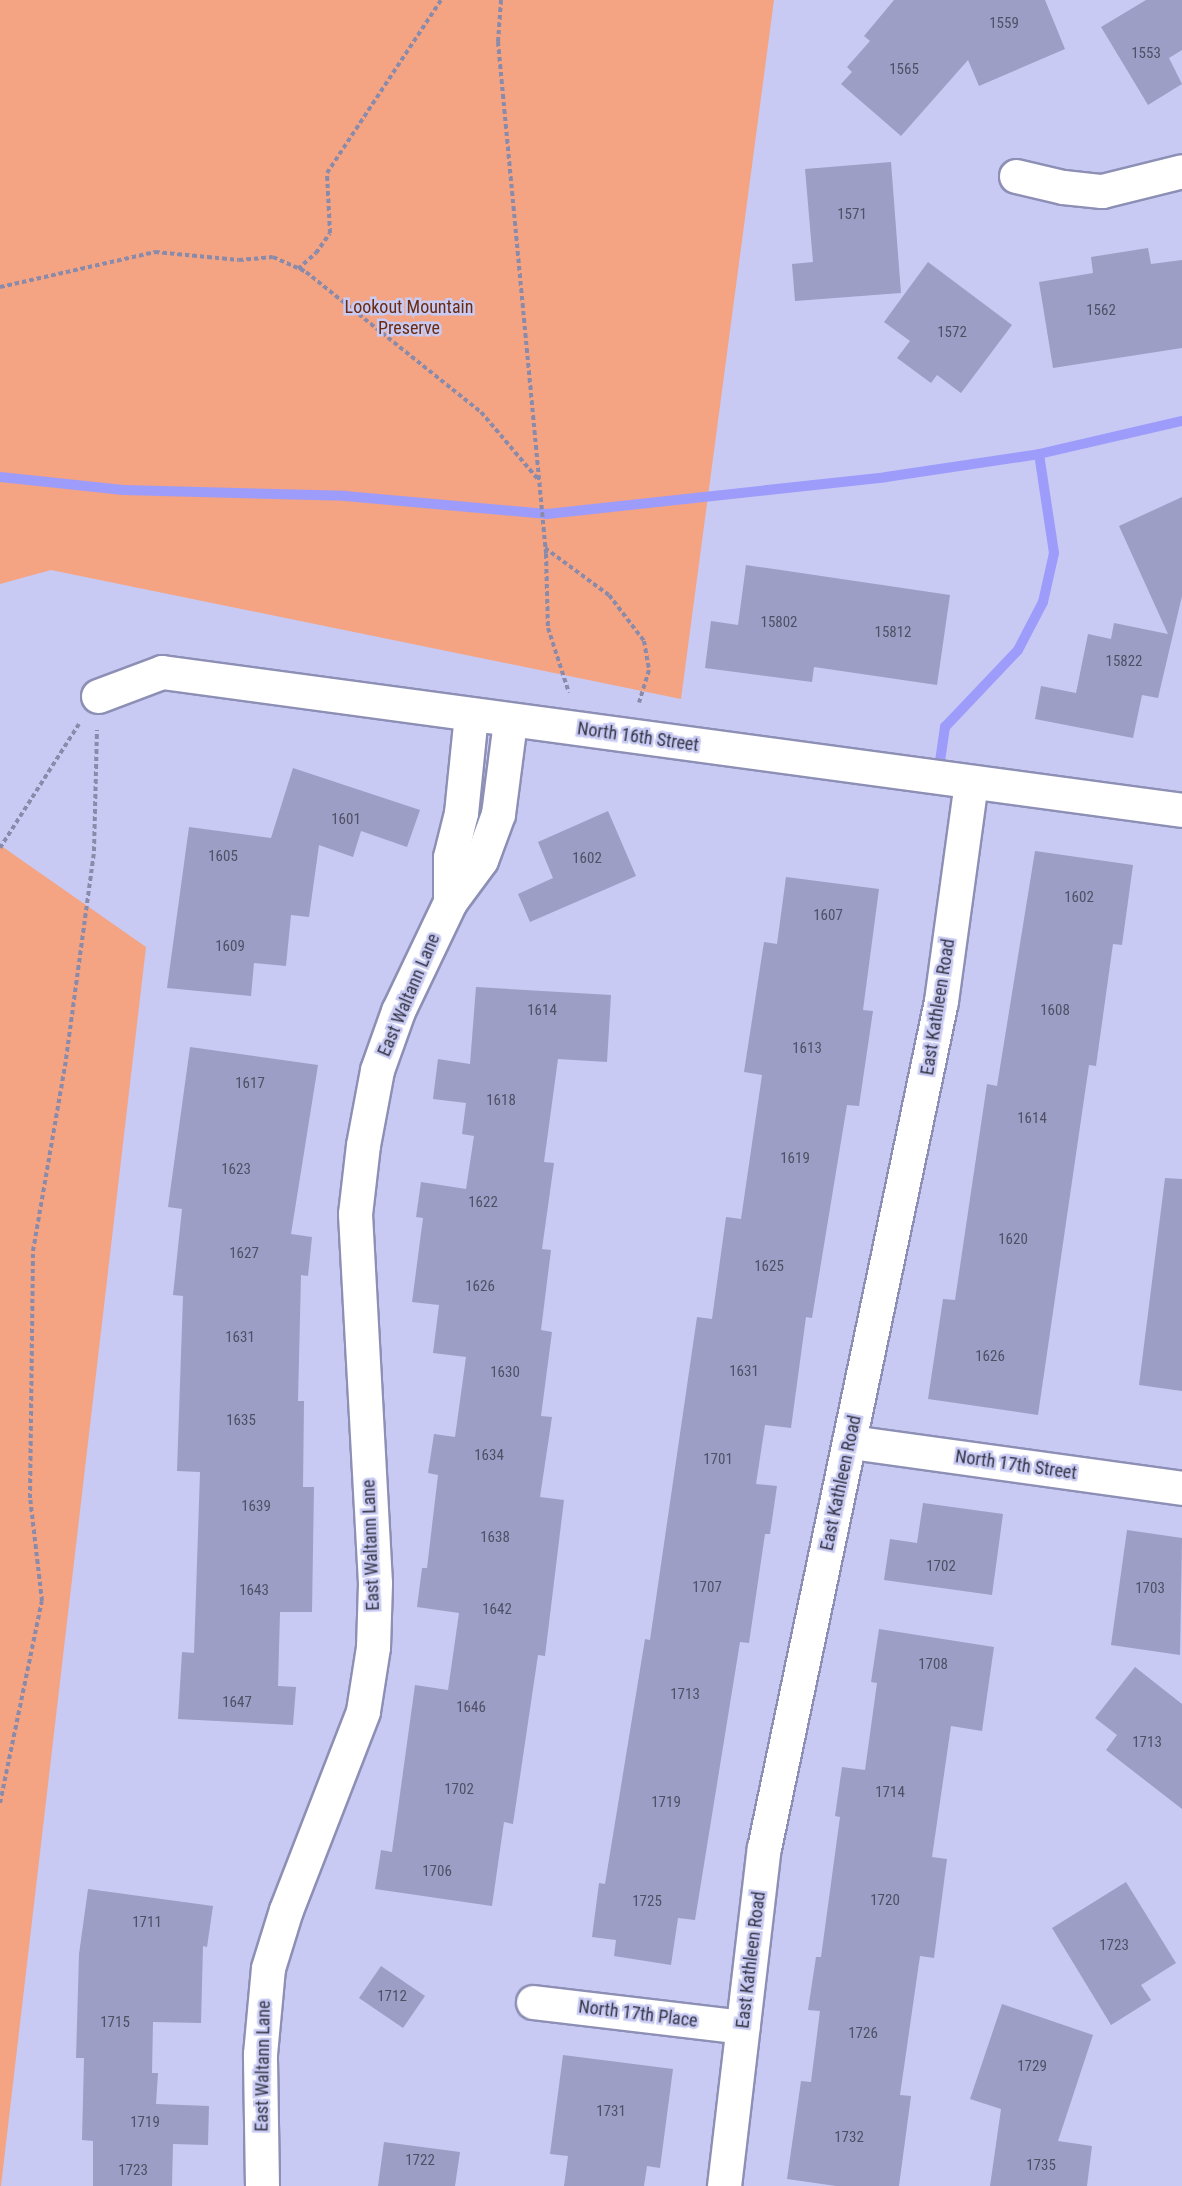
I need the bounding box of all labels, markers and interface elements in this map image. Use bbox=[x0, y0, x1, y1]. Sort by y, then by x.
house number: 1559 bbox=[989, 15, 1019, 33]
house number: 1553 bbox=[1131, 45, 1161, 63]
house number: 1565 bbox=[889, 61, 919, 79]
house number: 1571 bbox=[837, 206, 867, 224]
park label: Lookout Mountain Preserve bbox=[345, 297, 473, 340]
house number: 1562 bbox=[1086, 302, 1116, 320]
house number: 1572 bbox=[937, 324, 967, 342]
house number: 15802 bbox=[760, 614, 798, 632]
house number: 15812 bbox=[874, 624, 912, 642]
house number: 15822 bbox=[1105, 653, 1143, 671]
street label: North 16th Street bbox=[576, 718, 700, 756]
house number: 1601 bbox=[331, 811, 361, 829]
house number: 1605 bbox=[208, 848, 238, 866]
house number: 1602 bbox=[572, 850, 602, 868]
house number: 1602 bbox=[1064, 889, 1094, 907]
house number: 1607 bbox=[813, 907, 843, 925]
street label: East Waltann Lane bbox=[373, 930, 445, 1060]
street label: East Kathleen Road bbox=[917, 937, 959, 1077]
house number: 1609 bbox=[215, 938, 245, 956]
house number: 1614 bbox=[527, 1002, 557, 1020]
house number: 1608 bbox=[1040, 1002, 1070, 1020]
house number: 1613 bbox=[792, 1040, 822, 1058]
house number: 1617 bbox=[235, 1075, 265, 1093]
house number: 1618 bbox=[486, 1092, 516, 1110]
house number: 1614 bbox=[1017, 1110, 1047, 1128]
house number: 1619 bbox=[780, 1150, 810, 1168]
house number: 1623 bbox=[221, 1161, 251, 1179]
house number: 1622 bbox=[468, 1194, 498, 1212]
house number: 1620 bbox=[998, 1231, 1028, 1249]
house number: 1627 bbox=[229, 1245, 259, 1263]
house number: 1625 bbox=[754, 1258, 784, 1276]
house number: 1626 bbox=[465, 1278, 495, 1296]
house number: 1631 bbox=[225, 1329, 255, 1347]
house number: 1626 bbox=[975, 1348, 1005, 1366]
house number: 1631 bbox=[729, 1363, 759, 1381]
house number: 1630 bbox=[490, 1364, 520, 1382]
house number: 1635 bbox=[226, 1412, 256, 1430]
street label: East Kathleen Road bbox=[816, 1413, 866, 1553]
street label: North 17th Street bbox=[954, 1446, 1078, 1484]
house number: 1634 bbox=[474, 1447, 504, 1465]
house number: 1701 bbox=[703, 1451, 733, 1469]
street label: East Waltann Lane bbox=[358, 1479, 384, 1611]
house number: 1639 bbox=[241, 1498, 271, 1516]
house number: 1638 bbox=[480, 1529, 510, 1547]
house number: 1702 bbox=[926, 1558, 956, 1576]
house number: 1707 bbox=[692, 1579, 722, 1597]
house number: 1703 bbox=[1135, 1580, 1165, 1598]
house number: 1643 bbox=[239, 1582, 269, 1600]
house number: 1642 bbox=[482, 1601, 512, 1619]
house number: 1708 bbox=[918, 1656, 948, 1674]
house number: 1713 bbox=[670, 1686, 700, 1704]
house number: 1647 bbox=[222, 1694, 252, 1712]
house number: 1646 bbox=[456, 1699, 486, 1717]
house number: 1713 bbox=[1132, 1734, 1162, 1752]
house number: 1702 bbox=[444, 1781, 474, 1799]
house number: 1714 bbox=[875, 1784, 905, 1802]
house number: 1719 bbox=[651, 1794, 681, 1812]
house number: 1706 bbox=[422, 1863, 452, 1881]
street label: East Kathleen Road bbox=[732, 1890, 770, 2030]
house number: 1720 bbox=[870, 1892, 900, 1910]
house number: 1725 bbox=[632, 1893, 662, 1911]
house number: 1711 bbox=[132, 1914, 162, 1932]
house number: 1723 bbox=[1099, 1937, 1129, 1955]
house number: 1712 bbox=[377, 1988, 407, 2006]
street label: North 17th Place bbox=[577, 1996, 699, 2032]
street label: East Waltann Lane bbox=[251, 2000, 275, 2132]
house number: 1715 bbox=[100, 2014, 130, 2032]
house number: 1726 bbox=[848, 2025, 878, 2043]
house number: 1729 bbox=[1017, 2058, 1047, 2076]
house number: 1731 bbox=[596, 2103, 626, 2121]
house number: 1719 bbox=[130, 2114, 160, 2132]
house number: 1732 bbox=[834, 2129, 864, 2147]
house number: 1722 bbox=[405, 2152, 435, 2170]
house number: 1735 bbox=[1026, 2157, 1056, 2175]
house number: 1723 bbox=[118, 2162, 148, 2180]

